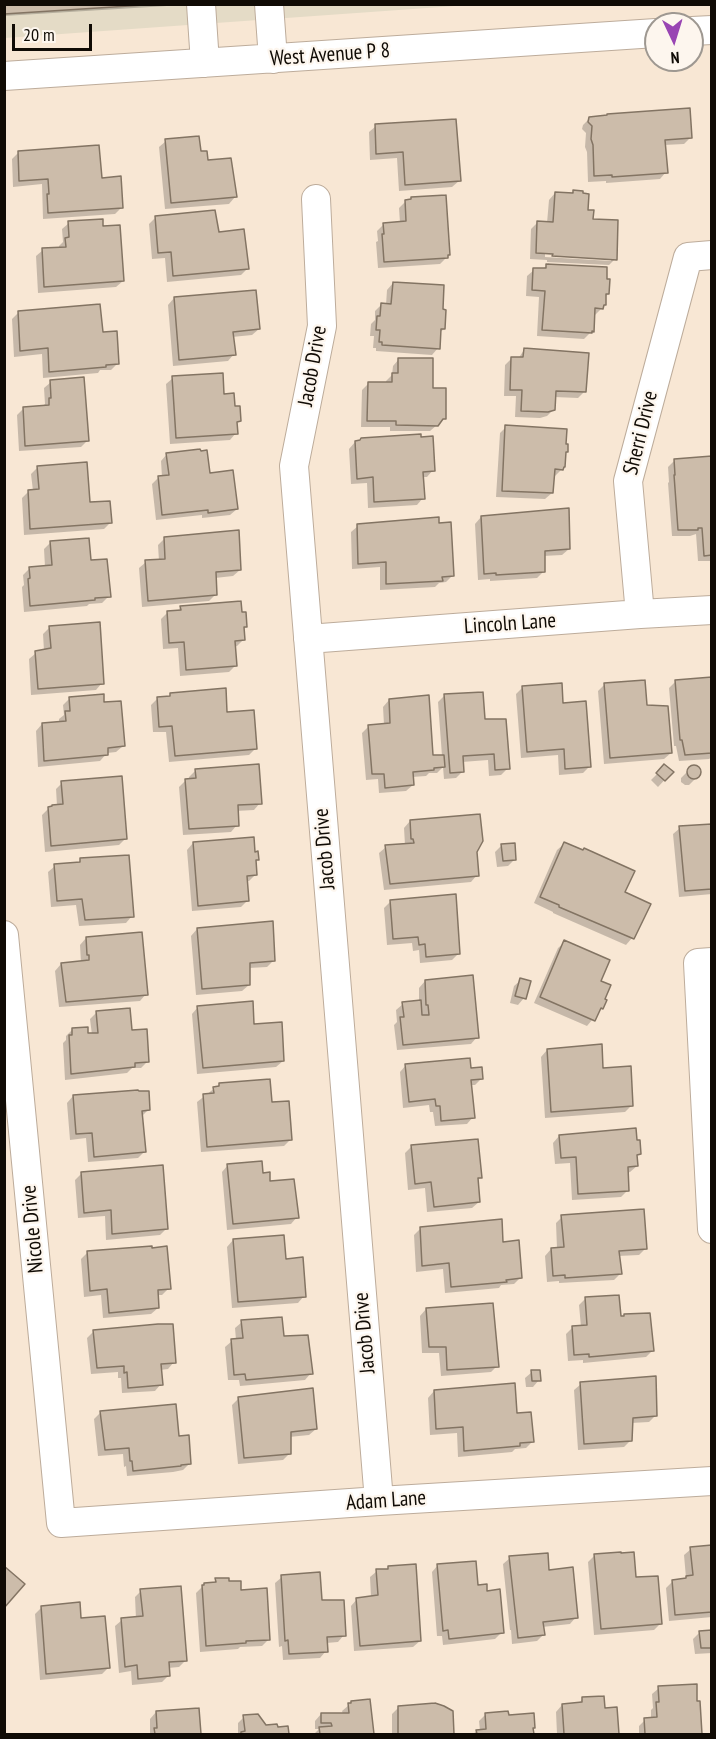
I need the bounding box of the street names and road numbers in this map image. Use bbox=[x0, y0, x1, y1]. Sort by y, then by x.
street label: West Avenue P 8 bbox=[269, 38, 391, 72]
street label: Jacob Drive bbox=[294, 324, 332, 408]
street label: Sherri Drive bbox=[618, 388, 664, 478]
street label: Lincoln Lane bbox=[463, 608, 557, 640]
street label: Jacob Drive bbox=[309, 807, 341, 891]
street label: Nicole Drive bbox=[17, 1184, 49, 1274]
street label: Jacob Drive bbox=[349, 1291, 381, 1375]
street label: Adam Lane bbox=[345, 1486, 427, 1516]

